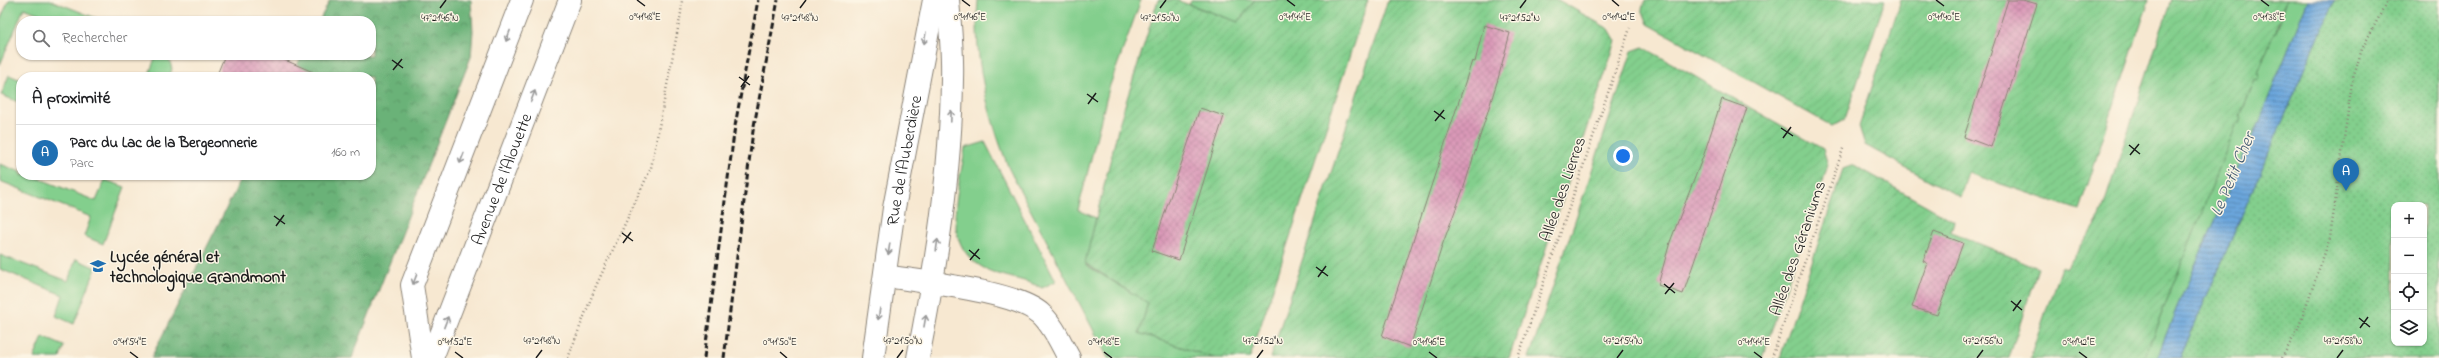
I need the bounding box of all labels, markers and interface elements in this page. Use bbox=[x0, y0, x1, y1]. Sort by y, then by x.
text: 0°41'48"E bbox=[629, 10, 661, 25]
text: 0°41'46"E bbox=[954, 10, 986, 25]
text: 0°41'44"E bbox=[1279, 10, 1311, 25]
text: 0°41'42"E bbox=[1603, 10, 1635, 25]
text: 0°41'40"E bbox=[1928, 10, 1960, 25]
text: 0°41'38"E bbox=[2253, 10, 2285, 25]
text: 47°21'46"N bbox=[421, 11, 459, 26]
text: 47°21'48"N bbox=[781, 11, 819, 26]
text: 47°21'50"N bbox=[1140, 11, 1180, 26]
text: 47°21'52"N bbox=[1500, 11, 1540, 26]
search box bbox=[16, 16, 376, 60]
icon: search bbox=[30, 27, 52, 49]
text: Rechercher bbox=[62, 27, 127, 49]
one-way arrow bbox=[504, 30, 512, 42]
one-way arrow bbox=[921, 31, 929, 44]
text: À proximité bbox=[32, 86, 110, 111]
one-way arrow bbox=[529, 90, 537, 102]
street label: Rue de l'Auberdière bbox=[881, 93, 929, 227]
street label: Avenue de l'Alouette bbox=[466, 109, 539, 249]
one-way arrow bbox=[947, 110, 955, 123]
water label: Le Petit Cher bbox=[2205, 127, 2264, 221]
text: Parc du Lac de la Bergeonnerie bbox=[70, 132, 257, 154]
street label: Allée des Lierres bbox=[1534, 134, 1593, 245]
text: A bbox=[41, 143, 49, 162]
text: 160 m bbox=[331, 143, 360, 162]
your location bbox=[1613, 146, 1633, 166]
one-way arrow bbox=[457, 151, 465, 163]
text: Parc bbox=[70, 154, 94, 173]
pin: A bbox=[2333, 158, 2359, 191]
street label: Allée des Géraniums bbox=[1764, 178, 1833, 319]
map controls bbox=[2391, 202, 2427, 346]
button: + bbox=[2391, 202, 2427, 238]
button: − bbox=[2391, 238, 2427, 274]
one-way arrow bbox=[933, 239, 941, 252]
one-way arrow bbox=[885, 242, 893, 255]
place label: Lycée général et technologique Grandmont bbox=[109, 245, 286, 292]
school or university icon: Lycée général et technologique Grandmont bbox=[89, 257, 107, 275]
one-way arrow bbox=[411, 273, 418, 286]
button: locate bbox=[2391, 274, 2427, 310]
one-way arrow bbox=[875, 307, 883, 320]
button: layers bbox=[2391, 310, 2427, 346]
one-way arrow bbox=[921, 315, 929, 328]
one-way arrow bbox=[443, 316, 451, 328]
text: 47°21'48"N bbox=[523, 334, 561, 349]
text: 47°21'50"N bbox=[883, 334, 923, 349]
text: 47°21'52"N bbox=[1243, 334, 1283, 349]
text: 47°21'54"N bbox=[1603, 334, 1643, 349]
text: 47°21'56"N bbox=[1963, 334, 2003, 349]
text: 47°21'58"N bbox=[2324, 334, 2363, 349]
text: 0°41'54"E bbox=[113, 335, 147, 350]
text: 0°41'52"E bbox=[438, 335, 472, 350]
text: 0°41'50"E bbox=[763, 335, 797, 350]
text: 0°41'48"E bbox=[1088, 335, 1120, 350]
text: 0°41'46"E bbox=[1413, 335, 1445, 350]
text: 0°41'44"E bbox=[1738, 335, 1770, 350]
text: 0°41'42"E bbox=[2063, 335, 2095, 350]

